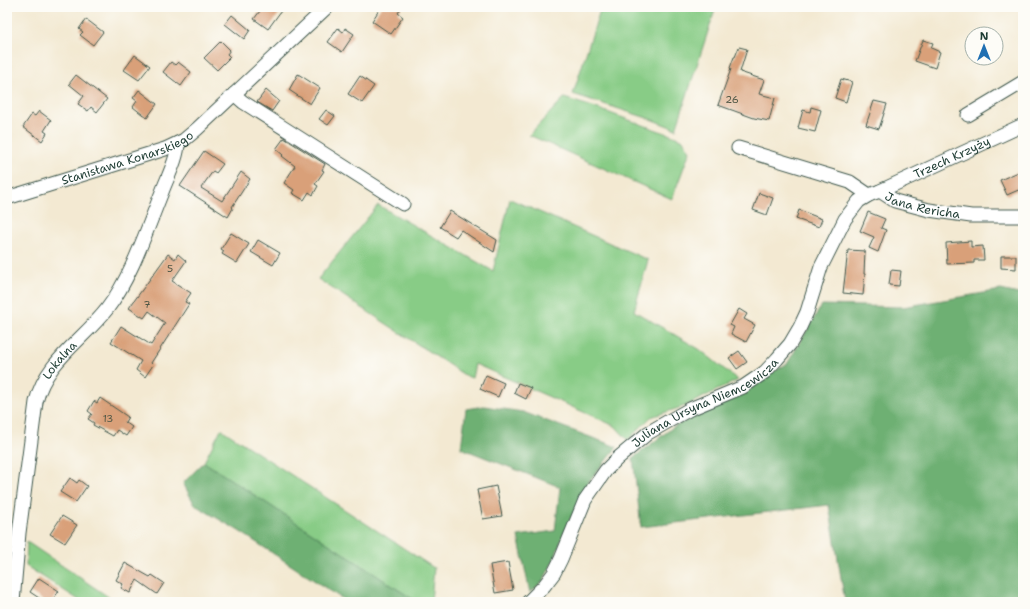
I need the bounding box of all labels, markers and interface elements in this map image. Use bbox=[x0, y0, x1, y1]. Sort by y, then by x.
north arrow bbox=[964, 26, 1004, 66]
text: N bbox=[980, 29, 989, 44]
house number: 26 bbox=[725, 93, 739, 106]
street label: Stanisława Konarskiego bbox=[59, 127, 197, 189]
street label: Trzech Krzyży bbox=[911, 133, 993, 182]
street label: Jana Rericha bbox=[882, 188, 962, 222]
house number: 5 bbox=[167, 262, 173, 275]
house number: 7 bbox=[144, 298, 151, 311]
street label: Lokalna bbox=[39, 337, 81, 382]
street label: Juliana Ursyna Niemcewicza bbox=[628, 354, 782, 451]
house number: 13 bbox=[103, 412, 113, 425]

